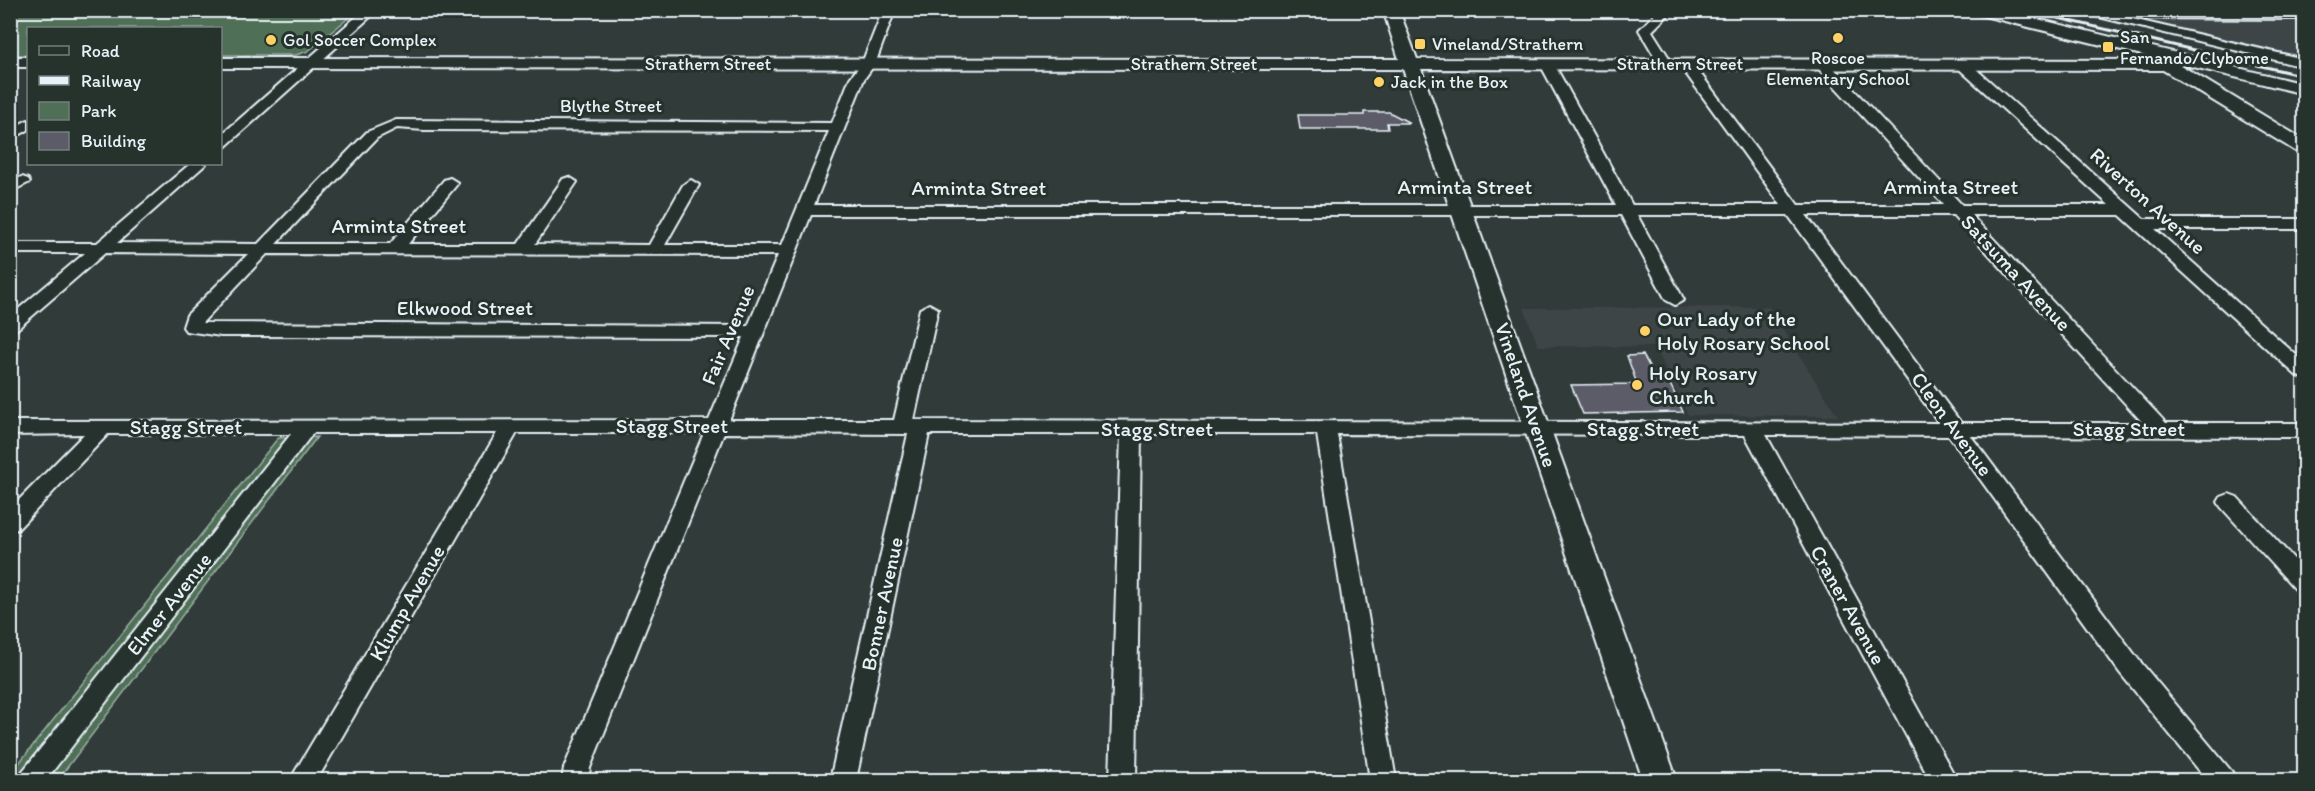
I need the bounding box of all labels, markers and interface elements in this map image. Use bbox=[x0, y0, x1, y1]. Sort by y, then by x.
place label: San Fernando/Clyborne bbox=[2120, 26, 2269, 69]
legend bbox=[27, 27, 222, 165]
place label: Gol Soccer Complex bbox=[283, 29, 437, 51]
marker: Roscoe Elementary School bbox=[1831, 31, 1845, 45]
marker: Gol Soccer Complex bbox=[264, 33, 278, 47]
place label: Vineland/Strathern bbox=[1432, 33, 1583, 55]
marker: Vineland/Strathern bbox=[1413, 37, 1427, 51]
text: Road bbox=[81, 40, 120, 62]
marker: San Fernando/Clyborne bbox=[2101, 40, 2115, 54]
place label: Roscoe Elementary School bbox=[1766, 47, 1910, 90]
street label: Strathern Street bbox=[645, 53, 772, 75]
street label: Strathern Street bbox=[1131, 53, 1258, 75]
street label: Strathern Street bbox=[1617, 53, 1744, 75]
text: Railway bbox=[81, 70, 142, 92]
place label: Jack in the Box bbox=[1391, 71, 1508, 93]
marker: Jack in the Box bbox=[1372, 75, 1386, 89]
street label: Blythe Street bbox=[560, 95, 662, 117]
text: Park bbox=[81, 100, 116, 122]
text: Building bbox=[81, 130, 147, 152]
street label: Riverton Avenue bbox=[2085, 142, 2212, 259]
street label: Arminta Street bbox=[1398, 174, 1533, 199]
street label: Arminta Street bbox=[1884, 174, 2019, 199]
street label: Arminta Street bbox=[912, 175, 1047, 200]
street label: Satsuma Avenue bbox=[1956, 209, 2077, 336]
street label: Arminta Street bbox=[332, 213, 467, 238]
street label: Fair Avenue bbox=[695, 281, 760, 389]
street label: Elkwood Street bbox=[397, 295, 533, 320]
place label: Our Lady of the Holy Rosary School bbox=[1657, 306, 1830, 355]
street label: Vineland Avenue bbox=[1490, 319, 1563, 470]
marker: Our Lady of the Holy Rosary School bbox=[1638, 324, 1652, 338]
place label: Holy Rosary Church bbox=[1649, 360, 1757, 409]
street label: Cleon Avenue bbox=[1906, 367, 1999, 481]
marker: Holy Rosary Church bbox=[1630, 378, 1644, 392]
street label: Stagg Street bbox=[616, 413, 728, 438]
street label: Stagg Street bbox=[130, 414, 242, 439]
street label: Stagg Street bbox=[1101, 416, 1213, 441]
street label: Stagg Street bbox=[1587, 416, 1699, 441]
street label: Stagg Street bbox=[2073, 416, 2185, 441]
street label: Bonner Avenue bbox=[855, 535, 908, 673]
street label: Klump Avenue bbox=[363, 540, 450, 665]
street label: Craner Avenue bbox=[1805, 541, 1892, 669]
street label: Elmer Avenue bbox=[121, 547, 216, 660]

